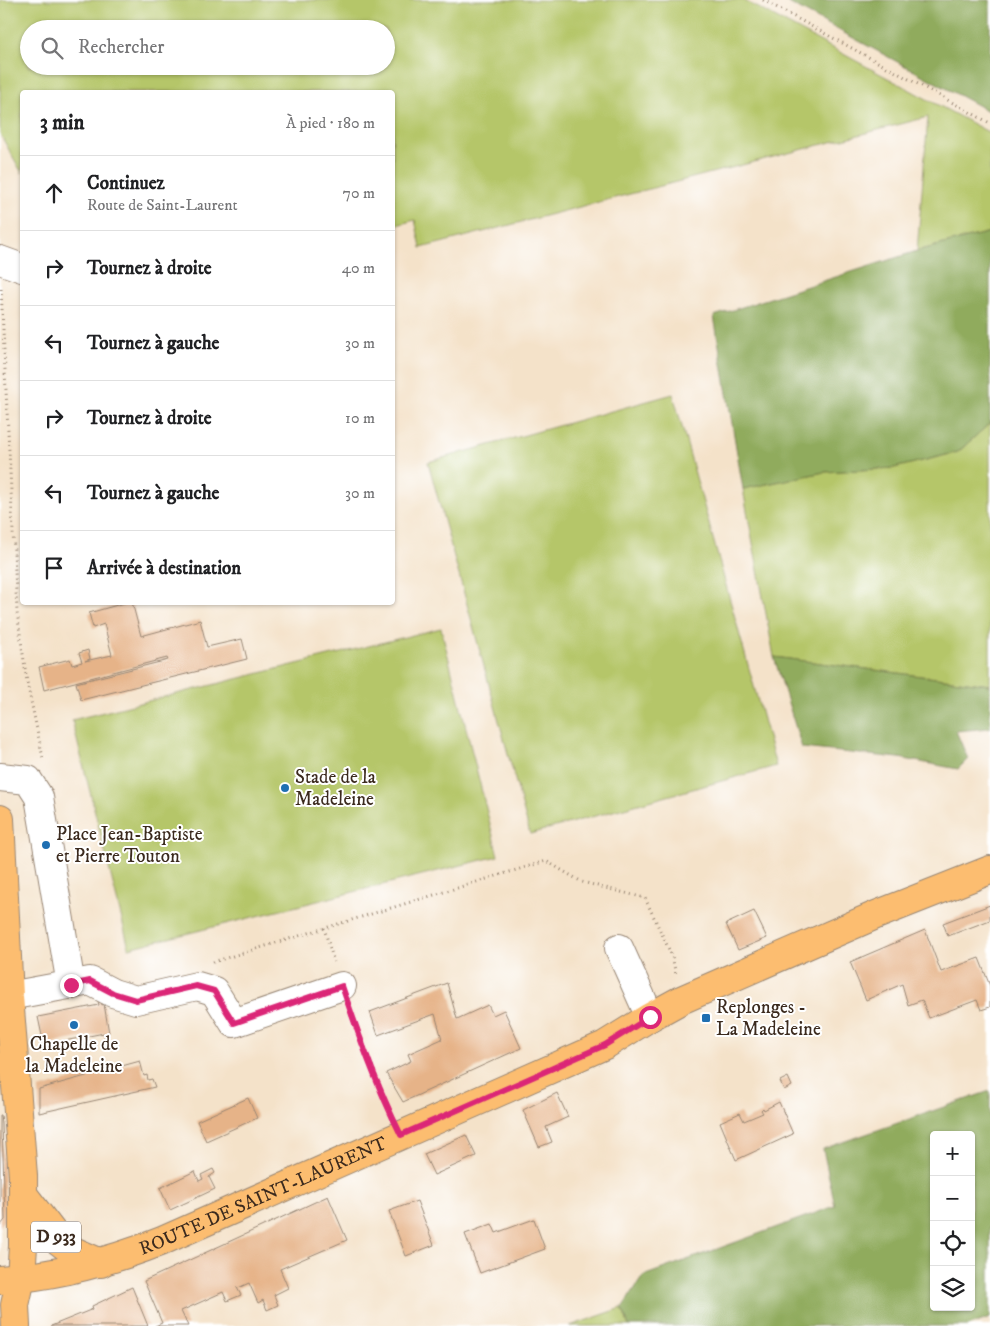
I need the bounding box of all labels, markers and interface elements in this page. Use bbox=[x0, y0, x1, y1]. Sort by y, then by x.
search box bbox=[20, 20, 395, 75]
icon: search bbox=[38, 34, 66, 62]
text: Rechercher bbox=[78, 36, 164, 59]
text: 3 min bbox=[40, 110, 85, 136]
text: À pied · 180 m bbox=[286, 113, 375, 133]
text: Continuez bbox=[87, 172, 165, 195]
icon: ahead bbox=[40, 179, 68, 207]
text: 70 m bbox=[343, 183, 375, 203]
text: Route de Saint-Laurent bbox=[87, 195, 238, 215]
icon: right bbox=[40, 254, 68, 282]
text: Tournez à droite bbox=[87, 257, 212, 280]
text: 40 m bbox=[342, 258, 375, 278]
icon: left bbox=[40, 329, 68, 357]
text: Tournez à gauche bbox=[87, 332, 219, 355]
text: 30 m bbox=[345, 333, 375, 353]
icon: right bbox=[40, 404, 68, 432]
text: Tournez à droite bbox=[87, 407, 212, 430]
text: 10 m bbox=[345, 408, 375, 428]
icon: left bbox=[40, 479, 68, 507]
text: Tournez à gauche bbox=[87, 482, 219, 505]
text: 30 m bbox=[345, 483, 375, 503]
icon: arrive bbox=[40, 554, 68, 582]
text: Arrivée à destination bbox=[87, 557, 241, 580]
place label: Stade de la Madeleine bbox=[295, 766, 376, 811]
marker: Stade de la Madeleine bbox=[279, 782, 291, 794]
place label: Place Jean-Baptiste et Pierre Touton bbox=[56, 823, 203, 868]
marker: Place Jean-Baptiste et Pierre Touton bbox=[40, 839, 52, 851]
route end bbox=[60, 974, 83, 997]
place label: Replonges - La Madeleine bbox=[716, 996, 821, 1041]
route start bbox=[639, 1006, 662, 1029]
marker: Replonges - La Madeleine bbox=[700, 1012, 712, 1024]
marker: Chapelle de la Madeleine bbox=[68, 1019, 80, 1031]
place label: Chapelle de la Madeleine bbox=[26, 1033, 123, 1078]
street label: ROUTE DE SAINT-LAURENT bbox=[136, 1131, 391, 1260]
map controls bbox=[930, 1131, 975, 1311]
button: + bbox=[930, 1131, 975, 1176]
button: − bbox=[930, 1176, 975, 1221]
button: locate bbox=[930, 1221, 975, 1266]
road number: D 933 bbox=[31, 1222, 81, 1252]
button: layers bbox=[930, 1266, 975, 1311]

